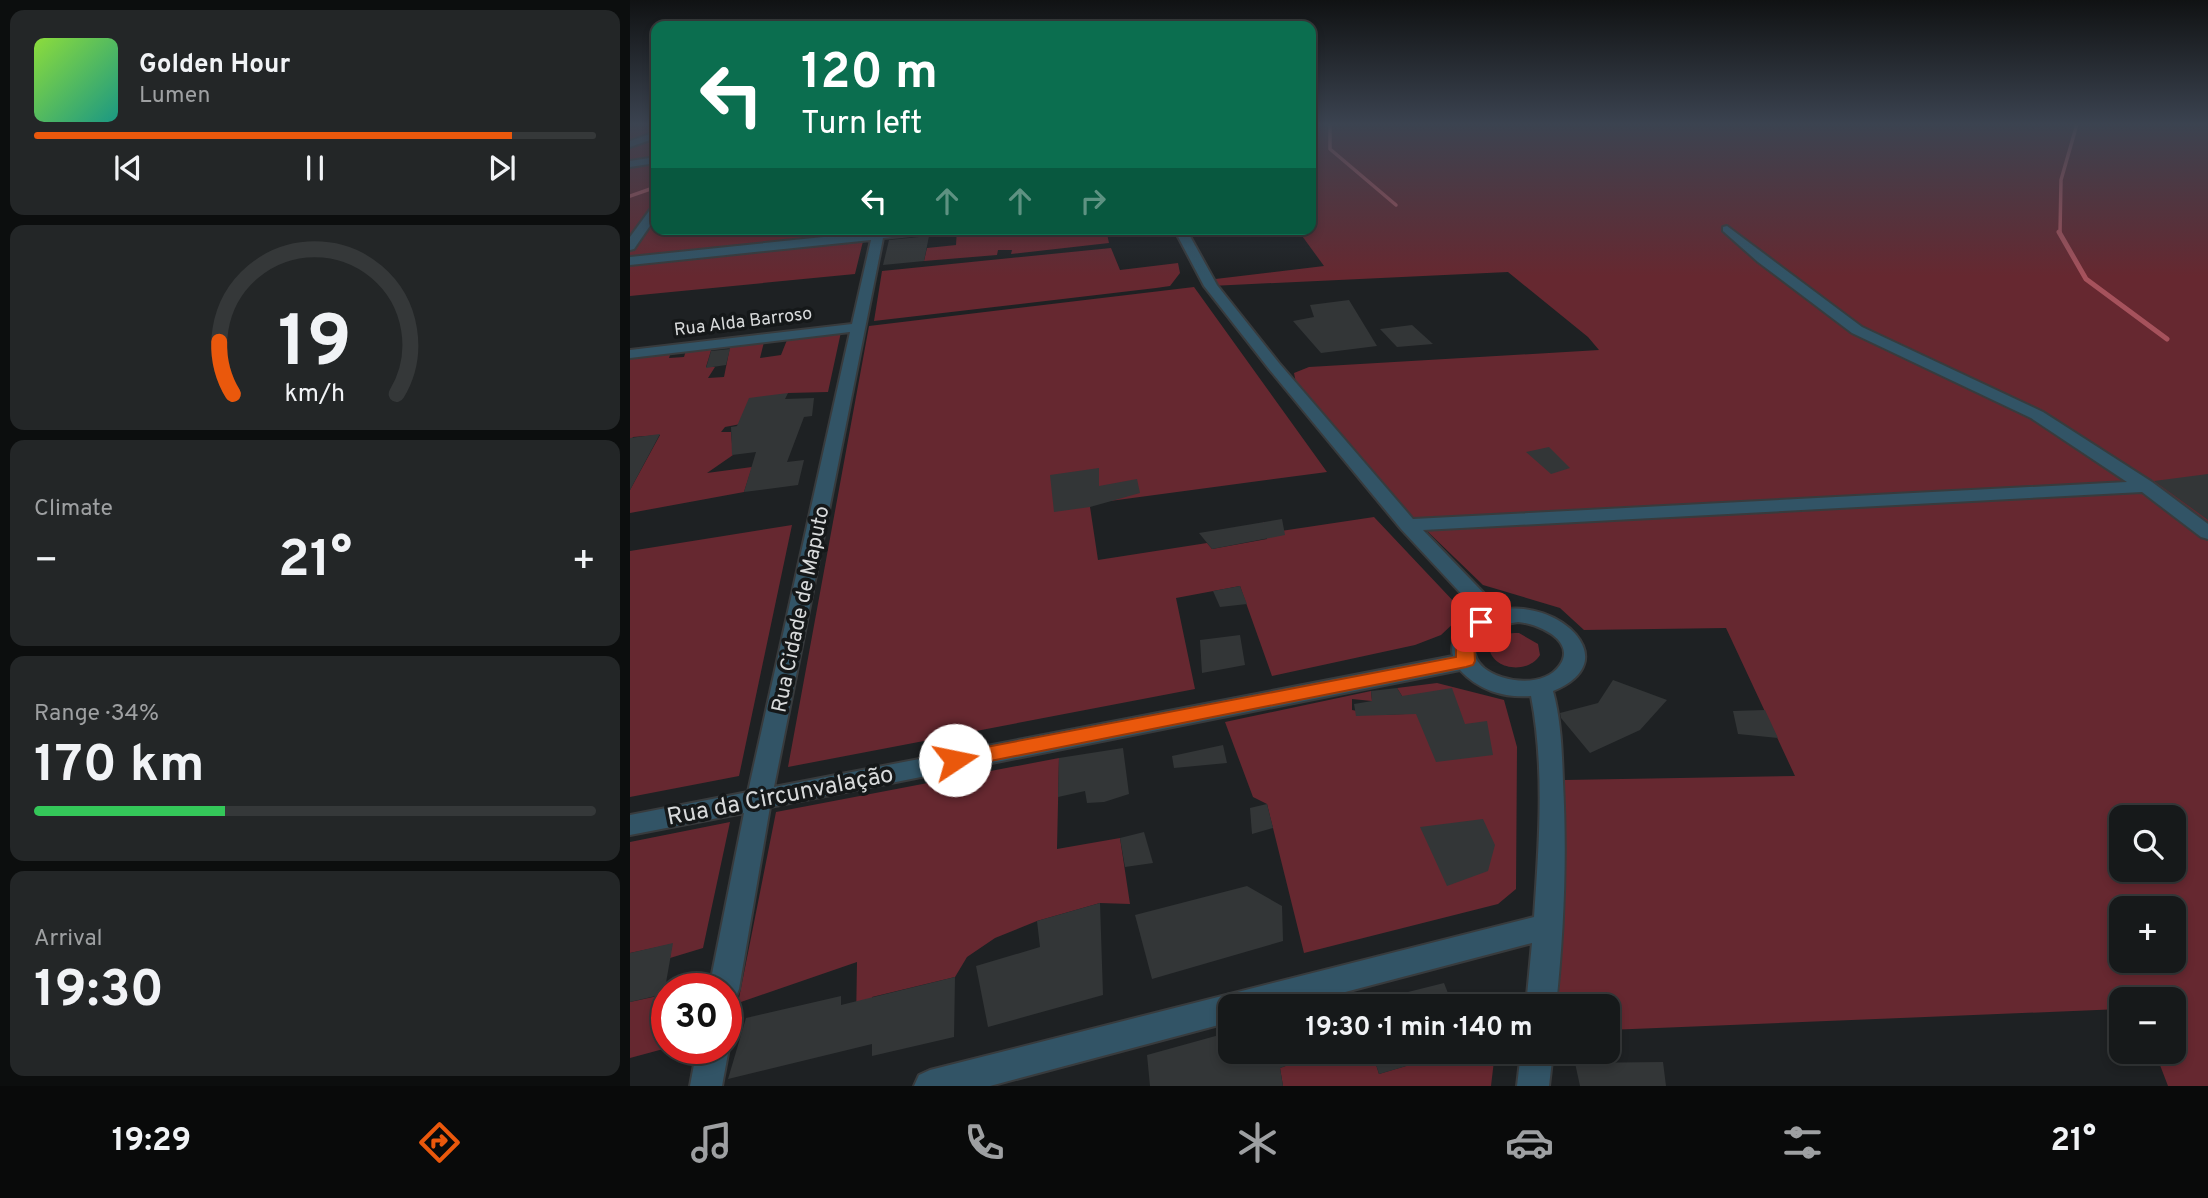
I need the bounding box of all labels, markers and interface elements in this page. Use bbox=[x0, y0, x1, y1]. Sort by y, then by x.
text: 120 m bbox=[801, 44, 938, 106]
text: Golden Hour bbox=[139, 49, 290, 82]
icon: left bbox=[686, 49, 777, 140]
text: Lumen bbox=[139, 82, 210, 111]
text: Turn left bbox=[801, 105, 922, 145]
icon: previous bbox=[109, 149, 147, 187]
icon: pause bbox=[296, 149, 334, 187]
icon: next bbox=[483, 149, 521, 187]
icon: left bbox=[855, 182, 893, 220]
icon: ahead bbox=[928, 182, 966, 220]
icon: ahead bbox=[1001, 182, 1039, 220]
icon: right bbox=[1074, 182, 1112, 220]
text: 19 bbox=[278, 300, 352, 392]
street label: Rua Alda Barroso bbox=[673, 303, 814, 342]
text: km/h bbox=[285, 379, 345, 411]
text: Climate bbox=[34, 495, 113, 524]
street label: Rua Cidade de Maputo bbox=[766, 504, 837, 715]
text: 21° bbox=[278, 529, 352, 595]
text: − bbox=[34, 538, 59, 587]
text: + bbox=[571, 538, 596, 587]
pin bbox=[1451, 592, 1511, 652]
icon: arrive bbox=[1462, 603, 1500, 641]
text: Range · 34% bbox=[34, 700, 159, 729]
position arrow bbox=[918, 723, 992, 797]
text: 170 km bbox=[34, 734, 205, 800]
street label: Rua da Circunvalação bbox=[665, 760, 896, 834]
map controls bbox=[2109, 805, 2186, 1064]
button: search bbox=[2109, 805, 2186, 882]
button: + bbox=[2109, 896, 2186, 973]
text: Arrival bbox=[34, 925, 103, 954]
text: 19:30 bbox=[34, 959, 164, 1025]
speed limit sign: 30 bbox=[651, 973, 742, 1064]
button: − bbox=[2109, 987, 2186, 1064]
text: 19:30 · 1 min · 140 m bbox=[1306, 1012, 1532, 1045]
icon: directions bbox=[415, 1118, 464, 1167]
icon: music bbox=[687, 1118, 736, 1167]
icon: phone bbox=[960, 1118, 1009, 1167]
icon: climate bbox=[1233, 1118, 1282, 1167]
icon: car bbox=[1505, 1118, 1554, 1167]
icon: filters bbox=[1778, 1118, 1827, 1167]
text: 19:29 bbox=[112, 1122, 191, 1162]
text: 21° bbox=[2050, 1122, 2096, 1162]

